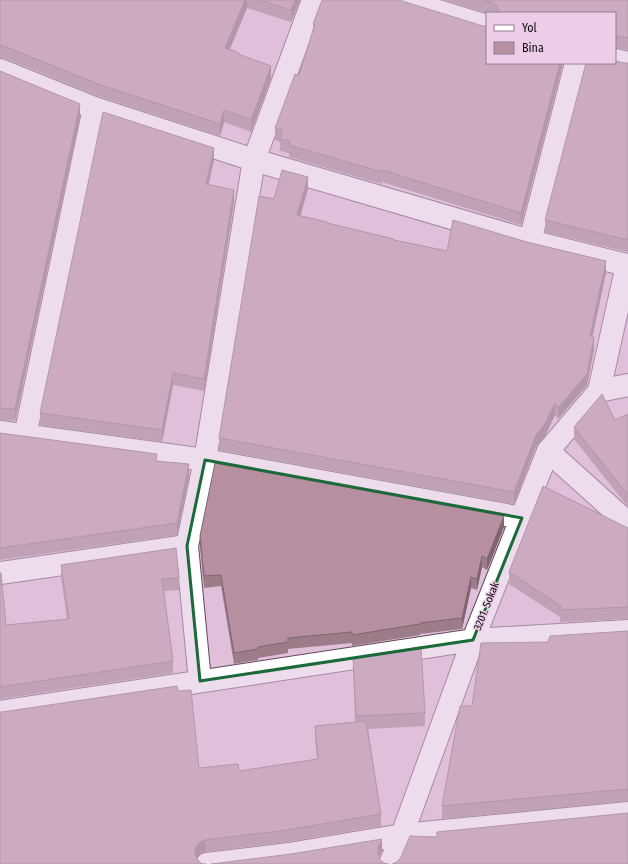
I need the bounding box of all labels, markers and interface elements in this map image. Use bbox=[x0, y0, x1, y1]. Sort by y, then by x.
legend bbox=[486, 12, 616, 64]
text: Yol bbox=[522, 21, 537, 35]
text: Bina bbox=[522, 41, 544, 55]
street label: 3201. Sokak bbox=[471, 579, 502, 632]

